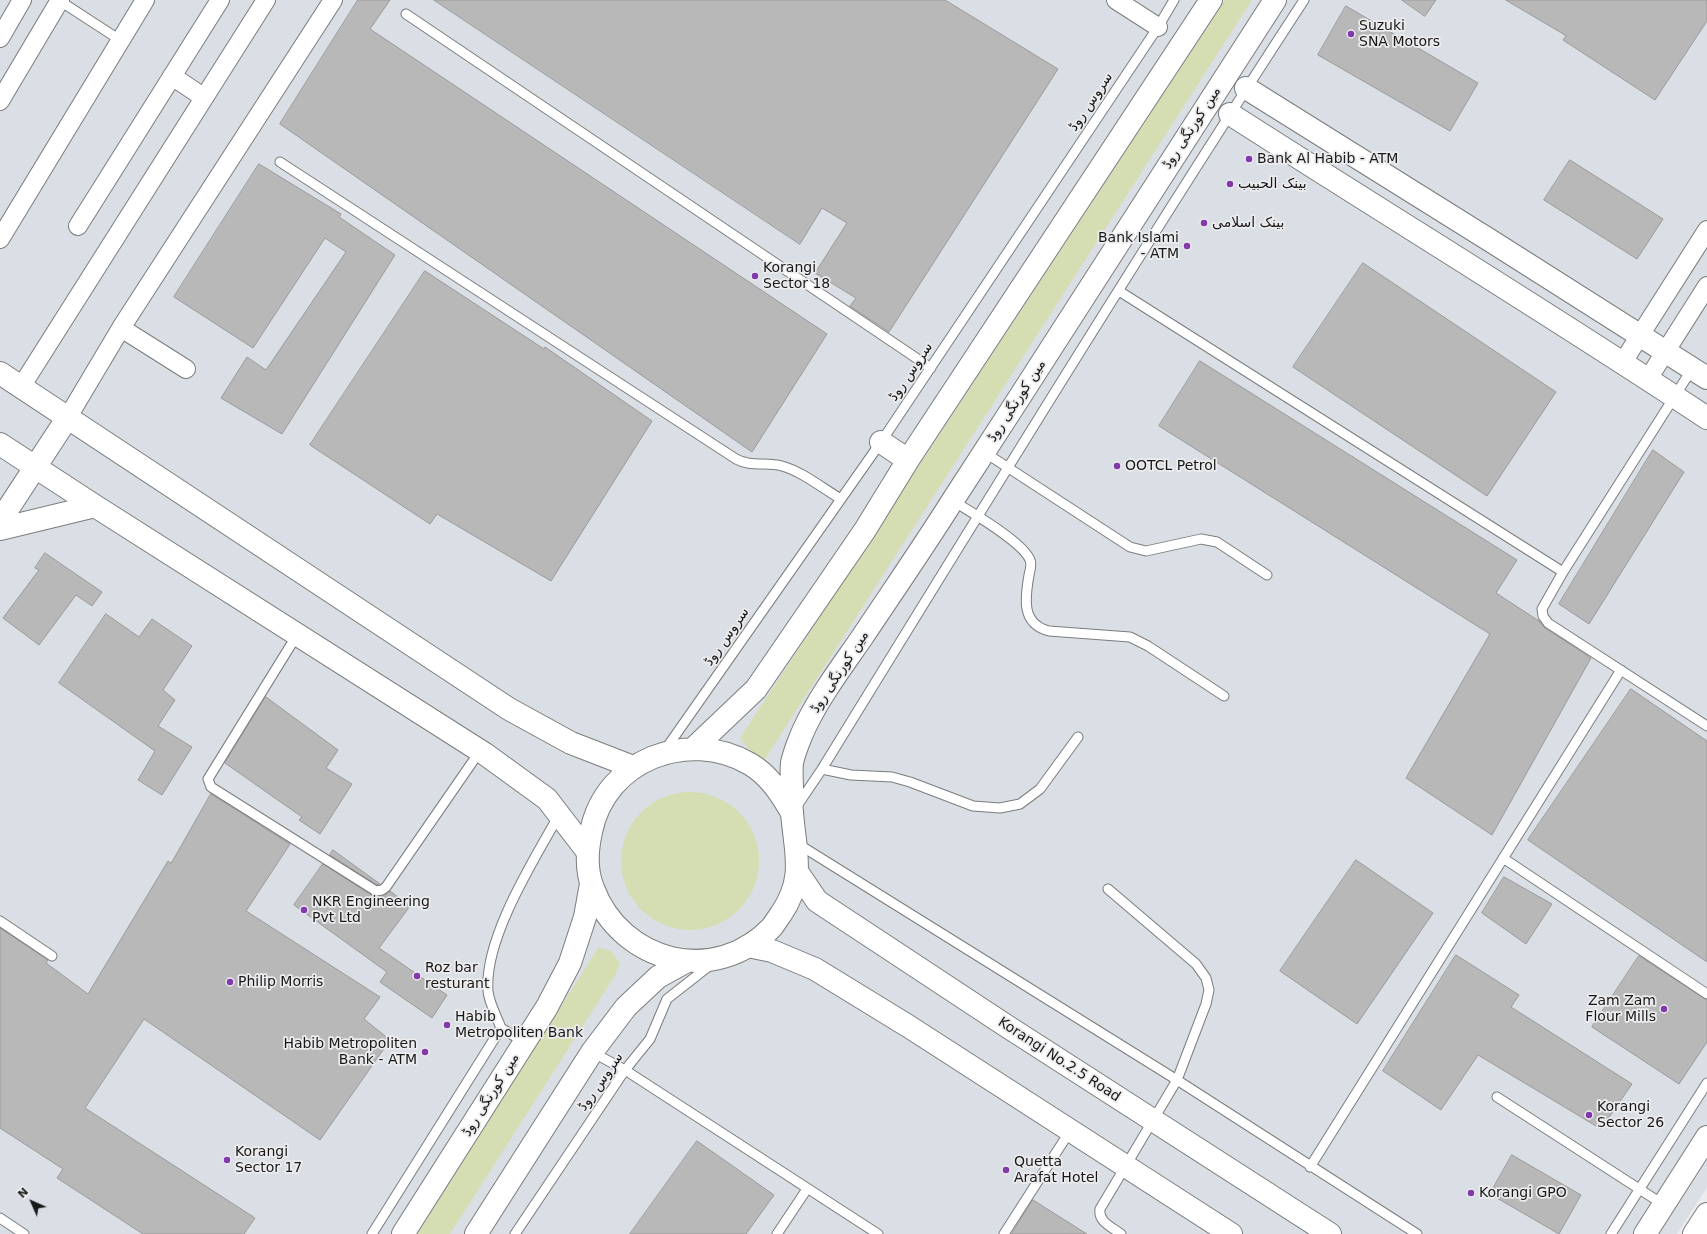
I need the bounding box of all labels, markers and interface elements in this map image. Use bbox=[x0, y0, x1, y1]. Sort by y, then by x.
place label: Suzuki SNA Motors bbox=[1359, 18, 1440, 50]
marker: Suzuki SNA Motors bbox=[1346, 29, 1356, 39]
street label: سروس روڈ bbox=[1065, 69, 1117, 135]
street label: مین کورنگی روڈ bbox=[1159, 84, 1225, 172]
place label: Bank Al Habib - ATM bbox=[1257, 151, 1398, 167]
marker: Bank Al Habib - ATM bbox=[1244, 154, 1254, 164]
place label: بينک الحبيب bbox=[1238, 176, 1307, 192]
marker: بينک الحبيب bbox=[1225, 179, 1235, 189]
place label: بینک اسلامی bbox=[1212, 215, 1284, 231]
marker: بینک اسلامی bbox=[1199, 218, 1209, 228]
place label: Bank Islami - ATM bbox=[1098, 230, 1179, 262]
marker: Bank Islami - ATM bbox=[1182, 241, 1192, 251]
place label: Korangi Sector 18 bbox=[763, 260, 830, 292]
marker: Korangi Sector 18 bbox=[750, 271, 760, 281]
street label: سروس روڈ bbox=[885, 339, 937, 405]
street label: مین کورنگی روڈ bbox=[984, 357, 1050, 445]
place label: OOTCL Petrol bbox=[1125, 458, 1217, 474]
marker: OOTCL Petrol bbox=[1112, 461, 1122, 471]
street label: سروس روڈ bbox=[701, 605, 753, 669]
street label: مین کورنگی روڈ bbox=[807, 628, 873, 716]
place label: NKR Engineering Pvt Ltd bbox=[312, 894, 430, 926]
marker: NKR Engineering Pvt Ltd bbox=[299, 905, 309, 915]
place label: Roz bar resturant bbox=[425, 960, 489, 992]
marker: Roz bar resturant bbox=[412, 971, 422, 981]
place label: Philip Morris bbox=[238, 974, 323, 990]
marker: Philip Morris bbox=[225, 977, 235, 987]
place label: Zam Zam Flour Mills bbox=[1585, 993, 1656, 1026]
marker: Zam Zam Flour Mills bbox=[1659, 1004, 1669, 1014]
place label: Habib Metropoliten Bank bbox=[455, 1009, 583, 1042]
street label: Korangi No.2.5 Road bbox=[995, 1014, 1123, 1106]
marker: Habib Metropoliten Bank bbox=[442, 1020, 452, 1030]
place label: Habib Metropoliten Bank - ATM bbox=[283, 1036, 417, 1068]
marker: Habib Metropoliten Bank - ATM bbox=[420, 1047, 430, 1057]
street label: مین کورنگی روڈ bbox=[459, 1050, 523, 1140]
street label: سروس روڈ bbox=[575, 1050, 627, 1114]
place label: Korangi Sector 26 bbox=[1597, 1099, 1664, 1132]
marker: Korangi Sector 26 bbox=[1584, 1110, 1594, 1120]
place label: Korangi Sector 17 bbox=[235, 1144, 302, 1176]
place label: Quetta Arafat Hotel bbox=[1014, 1154, 1098, 1186]
marker: Korangi Sector 17 bbox=[222, 1155, 232, 1165]
marker: Quetta Arafat Hotel bbox=[1001, 1165, 1011, 1175]
north arrow bbox=[12, 1182, 52, 1222]
text: N bbox=[15, 1185, 31, 1201]
place label: Korangi GPO bbox=[1479, 1185, 1567, 1201]
marker: Korangi GPO bbox=[1466, 1188, 1476, 1198]

